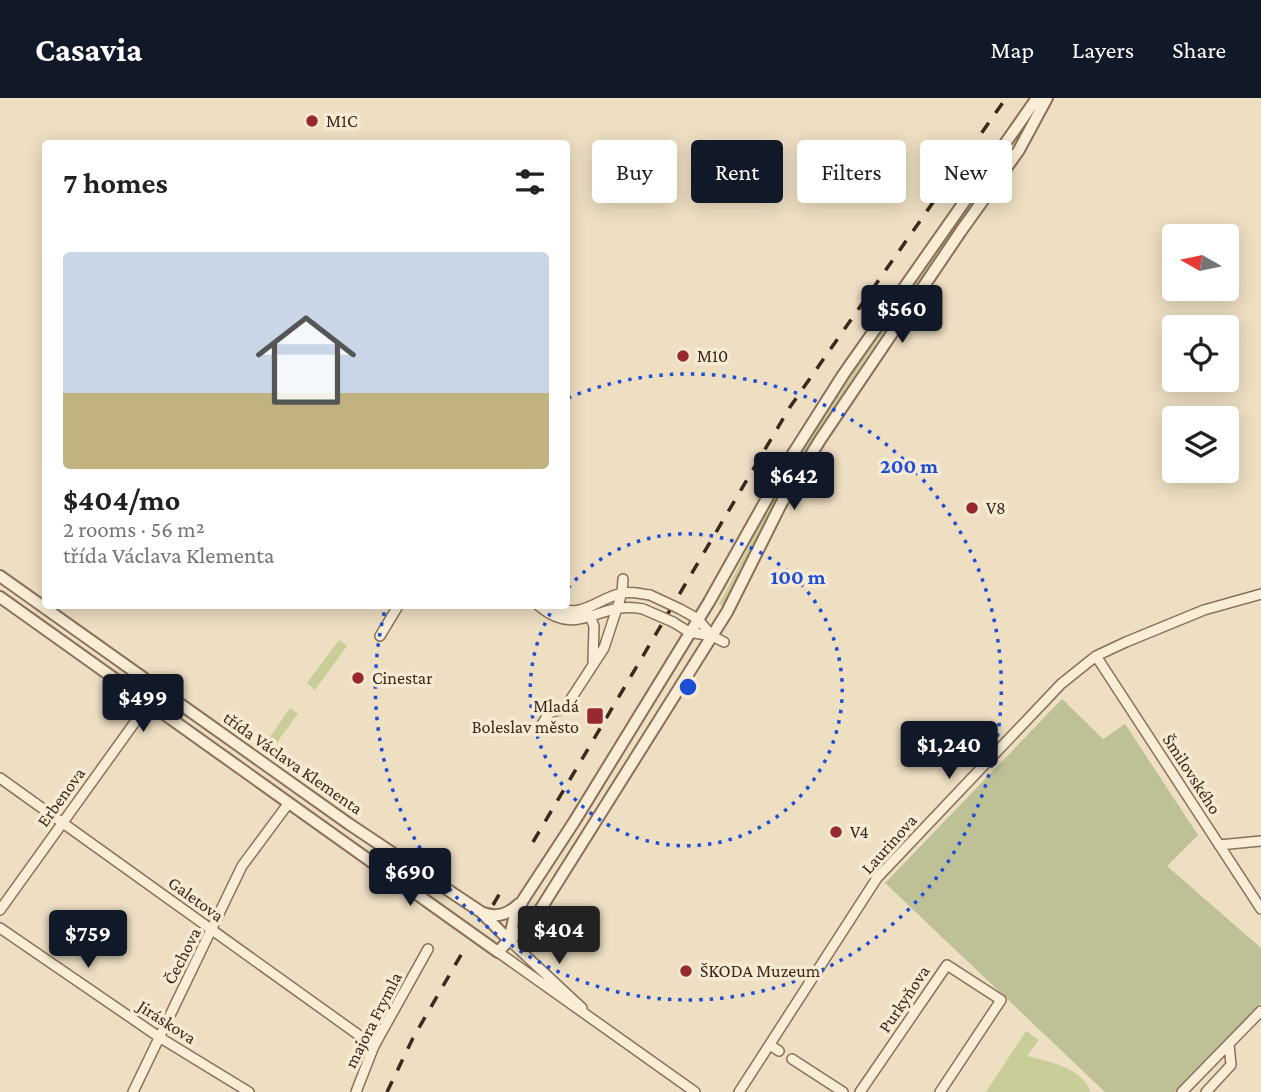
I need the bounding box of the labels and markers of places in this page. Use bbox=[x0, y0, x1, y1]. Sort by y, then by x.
place label: M1C bbox=[326, 111, 358, 131]
marker: M1C bbox=[304, 113, 320, 129]
pin: $560 bbox=[861, 286, 943, 345]
place label: M10 bbox=[697, 346, 728, 366]
marker: M10 bbox=[675, 348, 691, 364]
pin: $642 bbox=[753, 452, 835, 512]
place label: V8 bbox=[986, 498, 1006, 518]
marker: V8 bbox=[964, 500, 980, 516]
place label: Cinestar bbox=[372, 668, 433, 688]
marker: Cinestar bbox=[350, 670, 366, 686]
pin: $499 bbox=[102, 674, 184, 734]
centre of rings bbox=[676, 675, 700, 699]
place label: Mladá Boleslav město bbox=[472, 696, 579, 737]
marker: Mladá Boleslav město bbox=[585, 706, 605, 726]
pin: $1,240 bbox=[892, 722, 1006, 781]
place label: V4 bbox=[850, 822, 869, 842]
marker: V4 bbox=[828, 824, 844, 840]
pin: $690 bbox=[369, 848, 451, 908]
pin: $404 bbox=[518, 906, 600, 966]
pin: $759 bbox=[47, 910, 129, 970]
place label: ŠKODA Muzeum bbox=[700, 961, 821, 981]
marker: ŠKODA Muzeum bbox=[678, 963, 694, 979]

